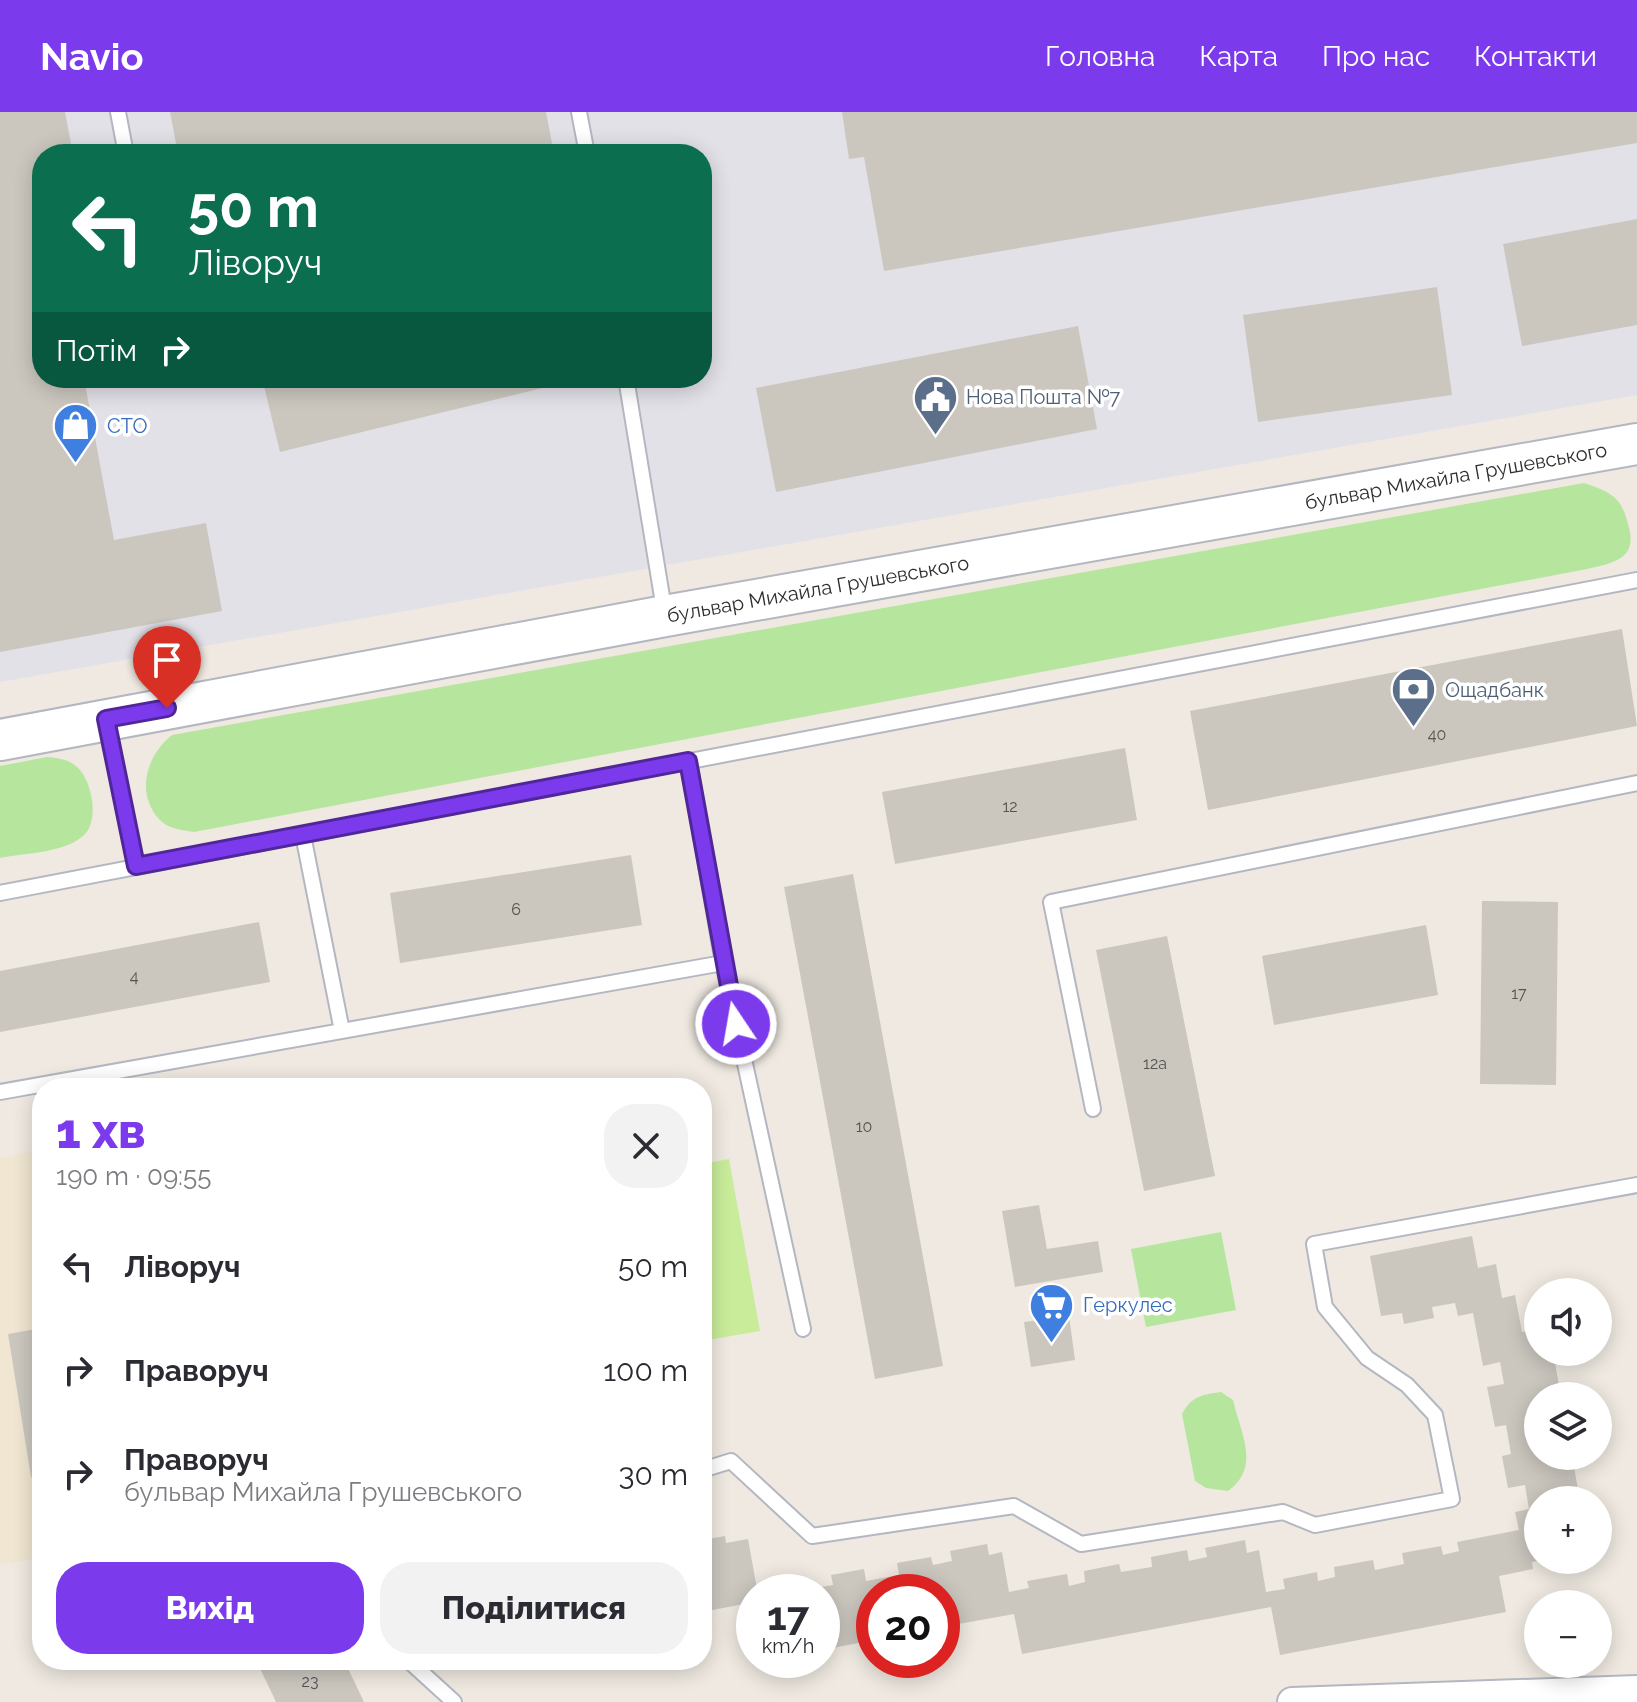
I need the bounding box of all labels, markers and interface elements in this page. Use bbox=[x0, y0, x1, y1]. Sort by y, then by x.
text: Navio bbox=[40, 34, 143, 79]
text: Головна bbox=[1045, 40, 1155, 73]
text: Карта bbox=[1199, 40, 1278, 73]
text: Про нас bbox=[1322, 40, 1430, 73]
text: Контакти bbox=[1474, 40, 1597, 73]
text: 50 m bbox=[188, 174, 319, 240]
icon: left bbox=[56, 176, 160, 280]
text: Ліворуч bbox=[188, 241, 322, 283]
icon: right bbox=[153, 328, 197, 372]
text: Потім bbox=[56, 333, 137, 368]
public building icon: Нова Пошта №7 bbox=[911, 373, 959, 436]
place label: Нова Пошта №7 bbox=[966, 385, 1121, 409]
shop icon: СТО bbox=[52, 402, 100, 465]
place label: СТО bbox=[107, 414, 147, 438]
street label: бульвар Михайла Грушевського bbox=[1303, 438, 1609, 514]
street label: бульвар Михайла Грушевського bbox=[665, 551, 971, 627]
pin bbox=[133, 626, 201, 708]
icon: arrive bbox=[145, 638, 189, 682]
bank icon: Ощадбанк bbox=[1390, 666, 1438, 729]
place label: Ощадбанк bbox=[1445, 678, 1544, 702]
house number: 40 bbox=[1428, 725, 1446, 744]
house number: 12 bbox=[1002, 797, 1018, 816]
house number: 6 bbox=[511, 900, 521, 919]
house number: 4 bbox=[130, 967, 139, 986]
position arrow bbox=[694, 982, 778, 1066]
house number: 17 bbox=[1511, 984, 1527, 1003]
house number: 12а bbox=[1143, 1054, 1167, 1073]
text: 1 хв bbox=[56, 1103, 146, 1159]
button: close bbox=[604, 1104, 688, 1188]
house number: 10 bbox=[856, 1117, 872, 1136]
text: 190 m · 09:55 bbox=[56, 1161, 211, 1191]
icon: left bbox=[56, 1244, 100, 1288]
text: Ліворуч bbox=[124, 1249, 240, 1284]
text: 50 m bbox=[618, 1249, 688, 1284]
map controls bbox=[1524, 1278, 1612, 1678]
button: sound bbox=[1524, 1278, 1612, 1366]
supermarket icon: Геркулес bbox=[1028, 1281, 1076, 1344]
place label: Геркулес bbox=[1083, 1293, 1173, 1317]
icon: right bbox=[56, 1348, 100, 1392]
text: Праворуч bbox=[124, 1353, 269, 1388]
text: 100 m bbox=[603, 1353, 688, 1388]
button: layers bbox=[1524, 1382, 1612, 1470]
text: Праворуч bbox=[124, 1442, 269, 1477]
icon: right bbox=[56, 1452, 100, 1496]
text: 30 m bbox=[618, 1457, 688, 1492]
text: бульвар Михайла Грушевського bbox=[124, 1477, 522, 1507]
button: + bbox=[1524, 1486, 1612, 1574]
button: Вихід bbox=[56, 1562, 364, 1654]
button: Поділитися bbox=[380, 1562, 688, 1654]
speed limit sign: 20 bbox=[856, 1574, 960, 1678]
button: − bbox=[1524, 1590, 1612, 1678]
text: 17 bbox=[767, 1592, 809, 1639]
text: km/h bbox=[762, 1634, 814, 1658]
house number: 23 bbox=[302, 1672, 318, 1691]

